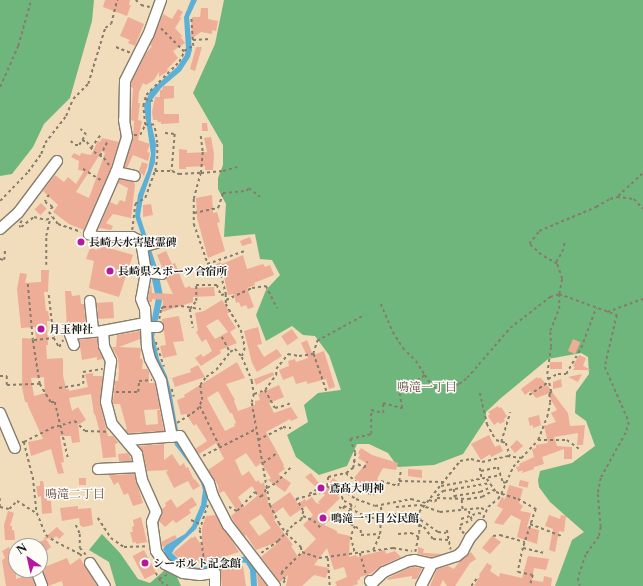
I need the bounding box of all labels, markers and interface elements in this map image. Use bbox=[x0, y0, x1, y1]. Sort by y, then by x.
place label: 長崎大水害慰霊碑 bbox=[89, 235, 177, 249]
marker: 長崎大水害慰霊碑 bbox=[76, 237, 86, 247]
place label: 長崎県スポーツ合宿所 bbox=[118, 264, 228, 278]
marker: 長崎県スポーツ合宿所 bbox=[105, 266, 115, 276]
place label: 月玉神社 bbox=[49, 322, 93, 336]
marker: 月玉神社 bbox=[36, 324, 46, 334]
district label: 鳴滝一丁目 bbox=[397, 380, 457, 394]
place label: 鳶髙大明神 bbox=[329, 481, 384, 495]
marker: 鳶髙大明神 bbox=[316, 483, 326, 493]
district label: 鳴滝二丁目 bbox=[45, 487, 105, 501]
place label: 鳴滝一丁目公民館 bbox=[331, 511, 419, 525]
marker: 鳴滝一丁目公民館 bbox=[318, 513, 328, 523]
north arrow bbox=[8, 538, 48, 578]
text: N bbox=[14, 540, 30, 557]
place label: シーボルト記念館 bbox=[153, 556, 241, 570]
marker: シーボルト記念館 bbox=[140, 558, 150, 568]

